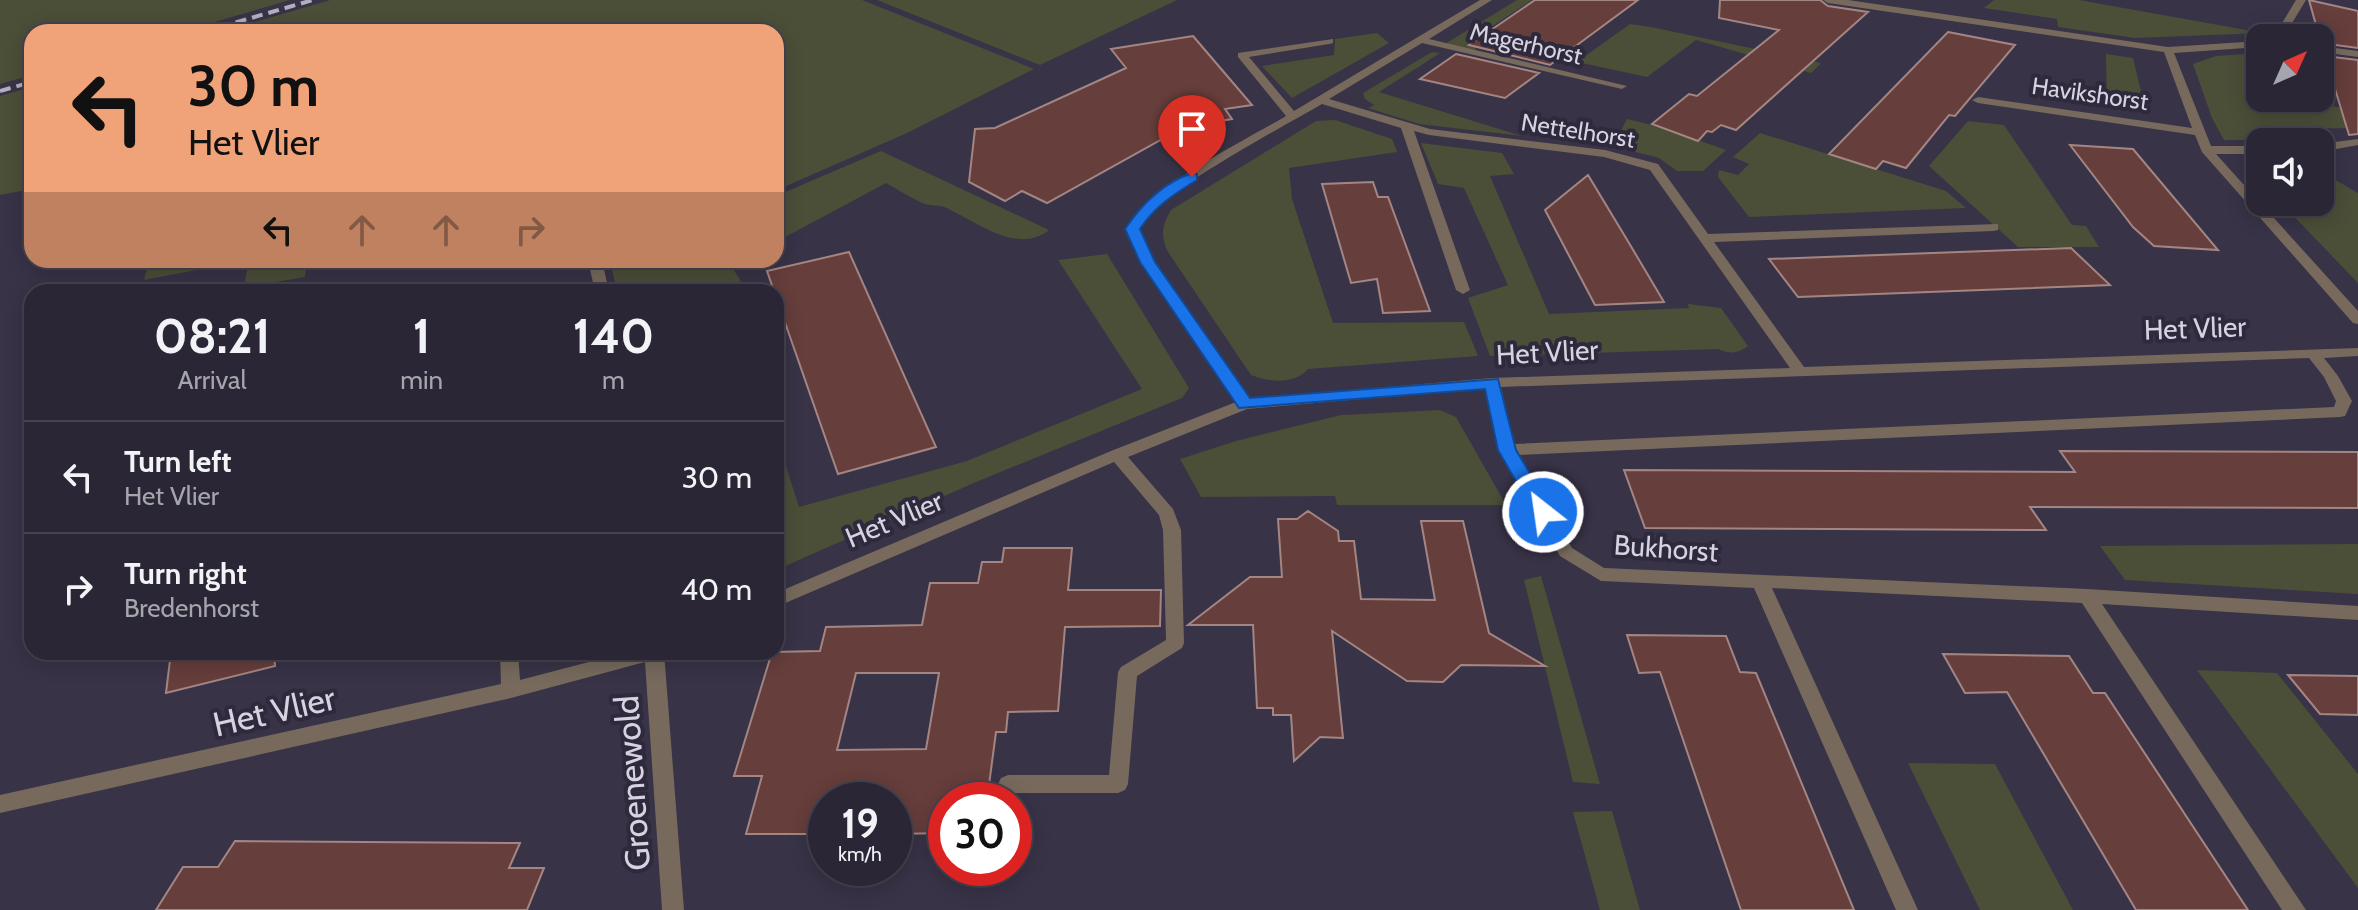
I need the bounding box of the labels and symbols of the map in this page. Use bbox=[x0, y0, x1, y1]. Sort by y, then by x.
street label: Magerhorst bbox=[1467, 17, 1585, 71]
north arrow bbox=[2246, 24, 2334, 112]
street label: Havikshorst bbox=[2030, 71, 2150, 116]
pin bbox=[1158, 95, 1226, 177]
street label: Nettelhorst bbox=[1519, 107, 1637, 154]
street label: Het Vlier bbox=[2143, 309, 2247, 347]
street label: Het Vlier bbox=[1495, 332, 1599, 372]
position arrow bbox=[1501, 470, 1585, 554]
street label: Het Vlier bbox=[840, 483, 948, 555]
street label: Bukhorst bbox=[1613, 527, 1719, 569]
street label: Het Vlier bbox=[209, 677, 339, 745]
street label: Groenewold bbox=[605, 694, 659, 872]
speed limit sign: 30 bbox=[928, 782, 1032, 886]

